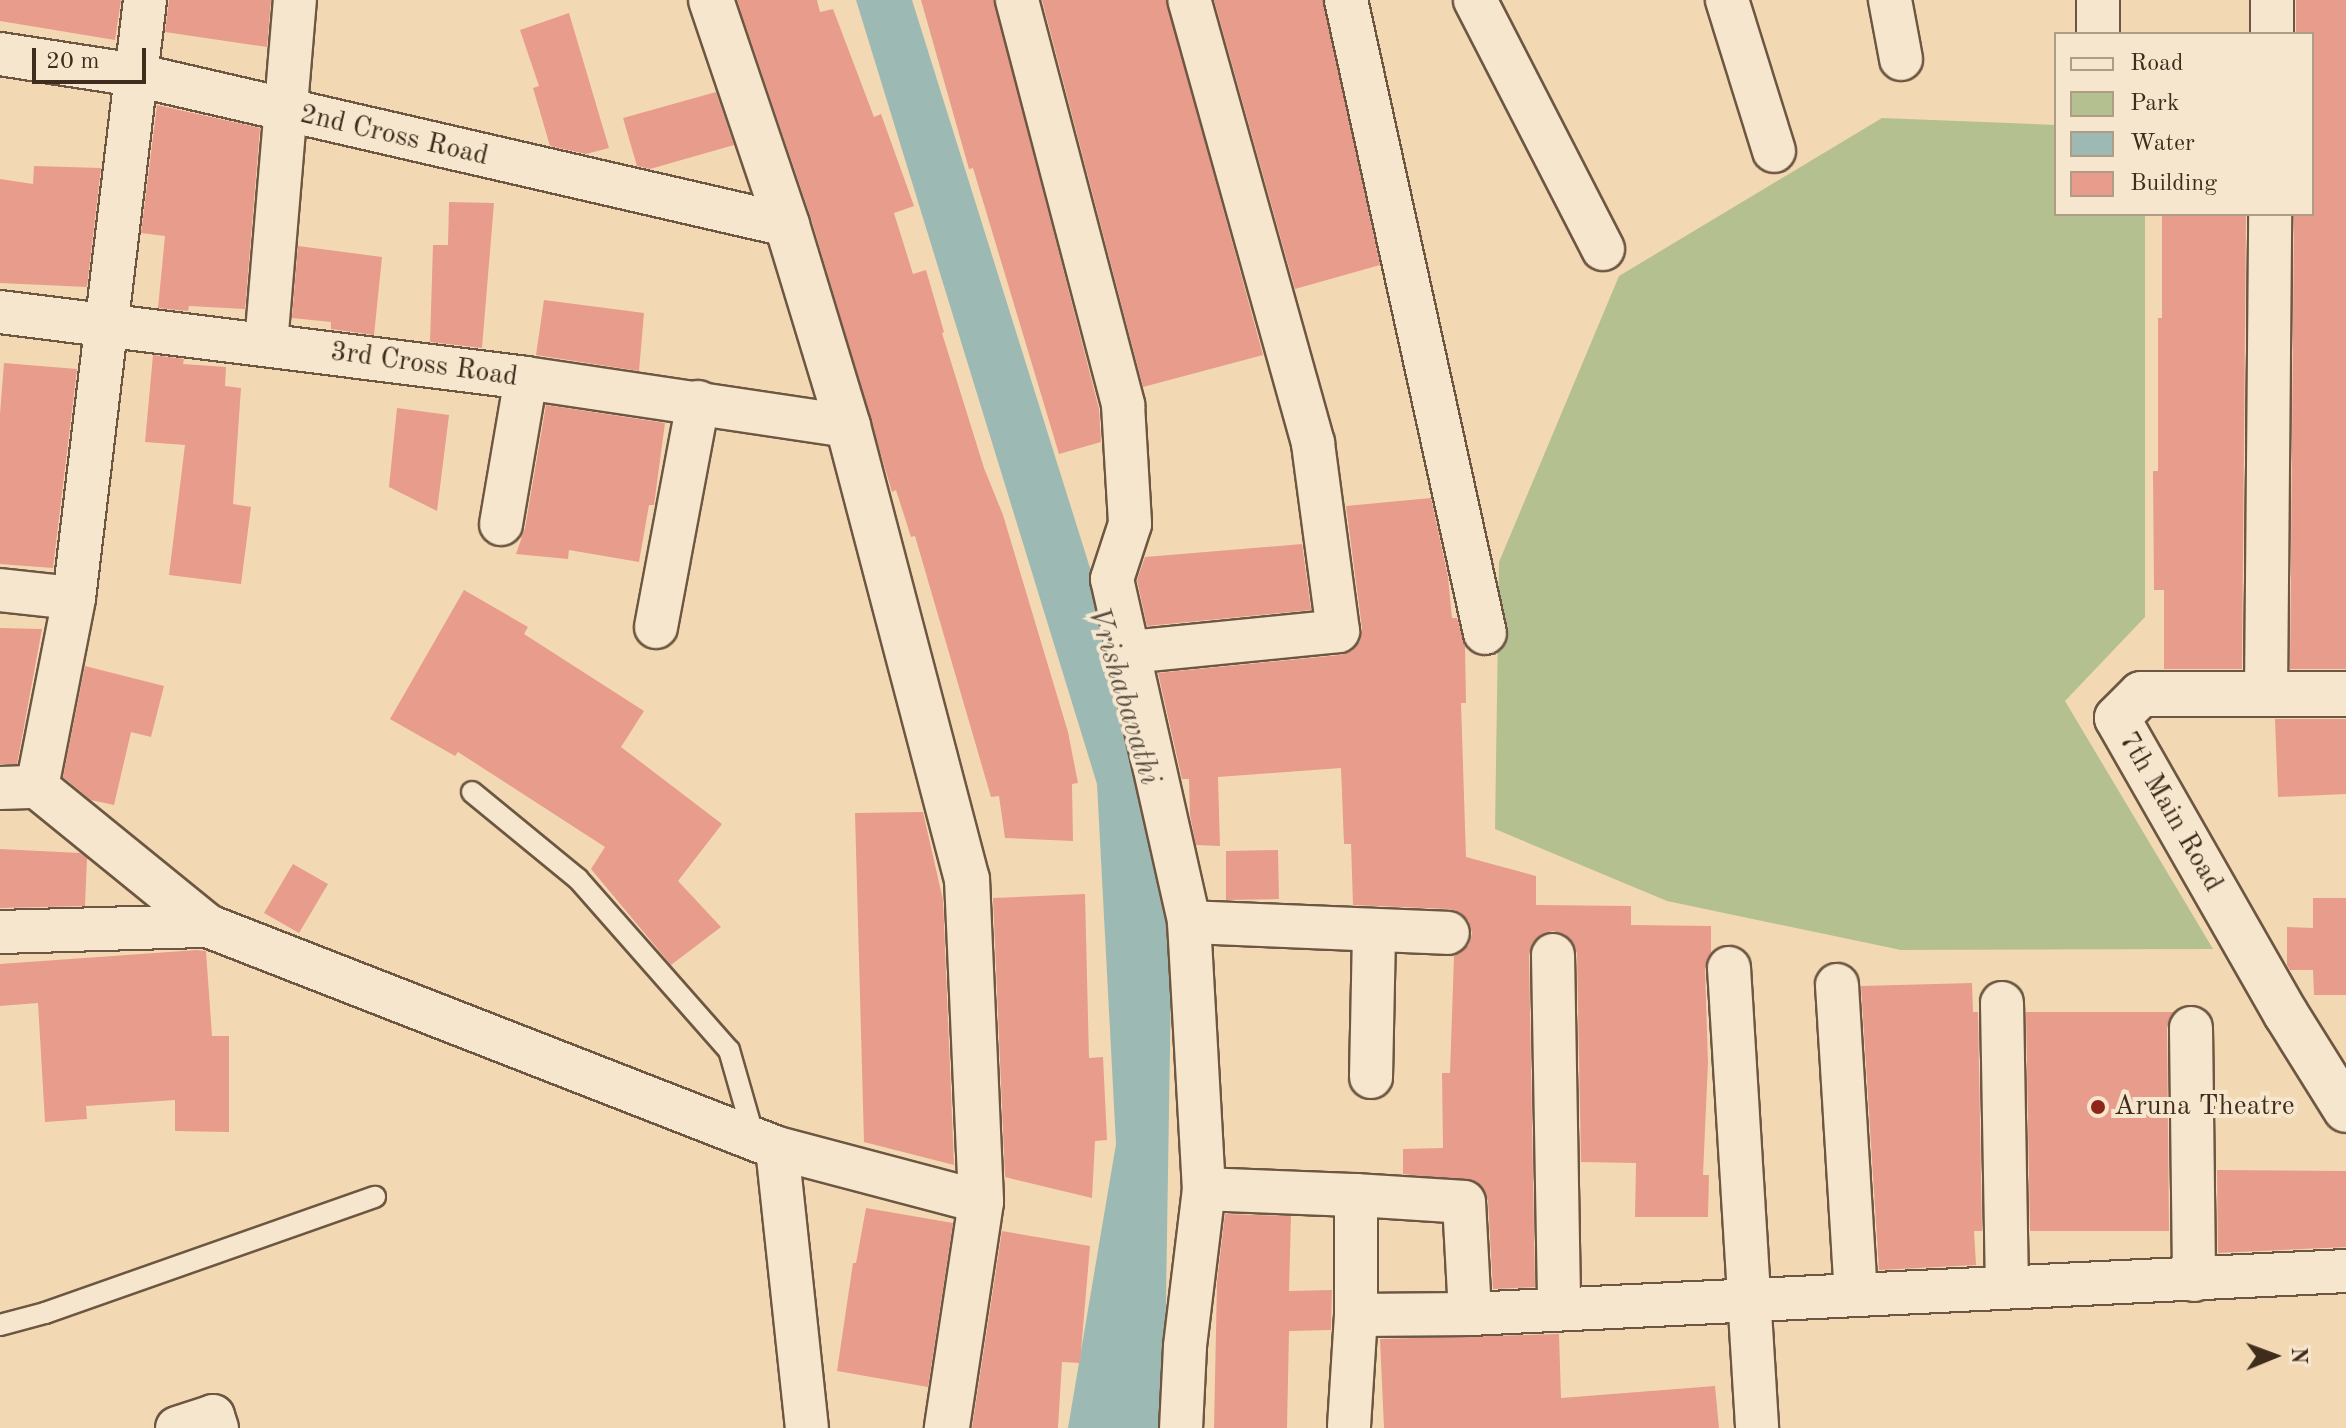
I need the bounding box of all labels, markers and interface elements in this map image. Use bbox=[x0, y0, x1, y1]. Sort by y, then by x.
scale bar bbox=[36, 32, 150, 82]
legend bbox=[2054, 32, 2314, 216]
text: 20 m bbox=[46, 50, 100, 74]
text: Road bbox=[2130, 52, 2183, 76]
text: Park bbox=[2130, 92, 2179, 116]
street label: 2nd Cross Road bbox=[296, 98, 492, 174]
text: Water bbox=[2130, 132, 2195, 156]
text: Building bbox=[2130, 172, 2217, 196]
street label: 3rd Cross Road bbox=[328, 335, 520, 395]
water label: Vrishabavathi bbox=[1079, 603, 1167, 789]
street label: 7th Main Road bbox=[2111, 726, 2229, 898]
place label: Aruna Theatre bbox=[2114, 1090, 2295, 1124]
marker: Aruna Theatre bbox=[2089, 1098, 2107, 1116]
north arrow bbox=[2234, 1316, 2314, 1396]
text: N bbox=[2287, 1347, 2309, 1364]

